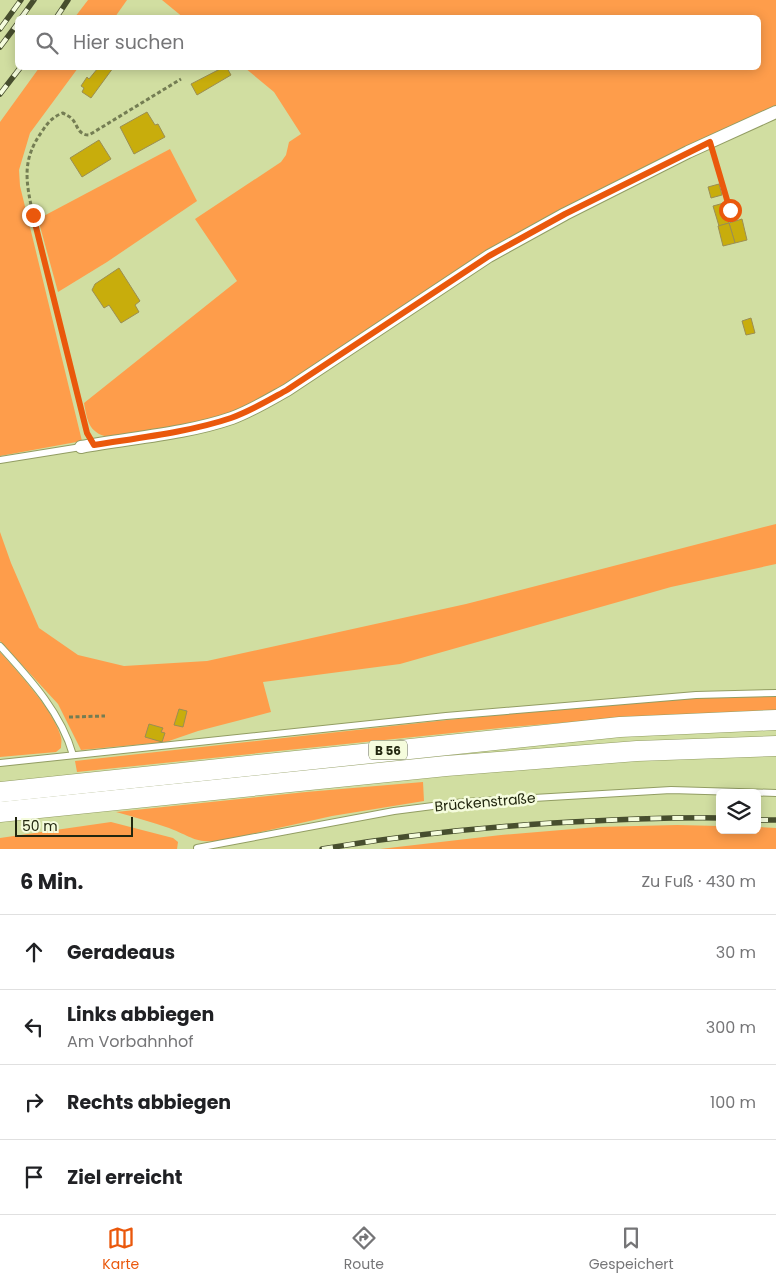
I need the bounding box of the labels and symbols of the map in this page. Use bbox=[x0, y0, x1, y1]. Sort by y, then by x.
route start bbox=[719, 199, 742, 222]
route end bbox=[22, 204, 45, 227]
road number: B 56 bbox=[369, 740, 407, 760]
street label: Brückenstraße bbox=[434, 788, 537, 816]
scale bar bbox=[15, 814, 132, 837]

